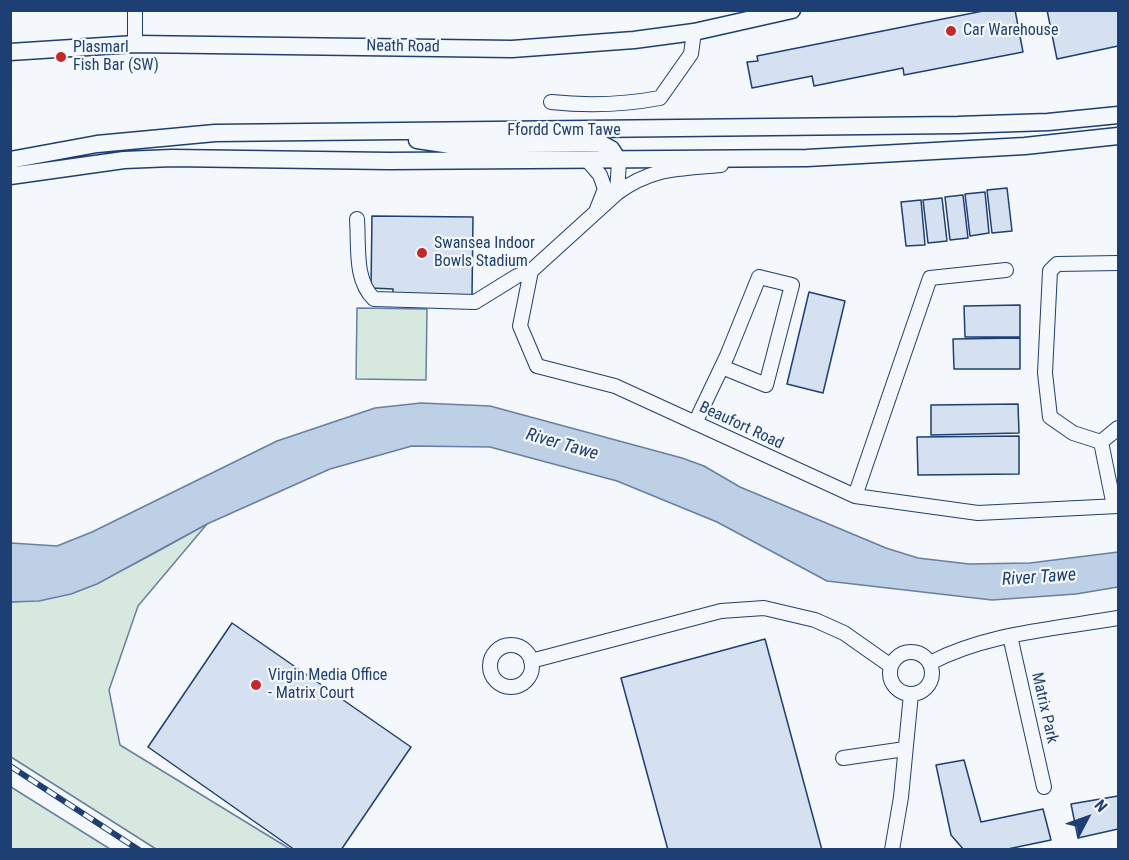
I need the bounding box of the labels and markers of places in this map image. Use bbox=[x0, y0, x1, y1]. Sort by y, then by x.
place label: Car Warehouse bbox=[963, 21, 1058, 41]
marker: Car Warehouse bbox=[944, 24, 958, 38]
place label: Plasmarl Fish Bar (SW) bbox=[73, 38, 159, 76]
marker: Plasmarl Fish Bar (SW) bbox=[54, 50, 68, 64]
place label: Swansea Indoor Bowls Stadium bbox=[434, 234, 535, 272]
marker: Swansea Indoor Bowls Stadium bbox=[415, 246, 429, 260]
place label: Virgin Media Office - Matrix Court bbox=[268, 666, 387, 704]
marker: Virgin Media Office - Matrix Court bbox=[249, 678, 263, 692]

